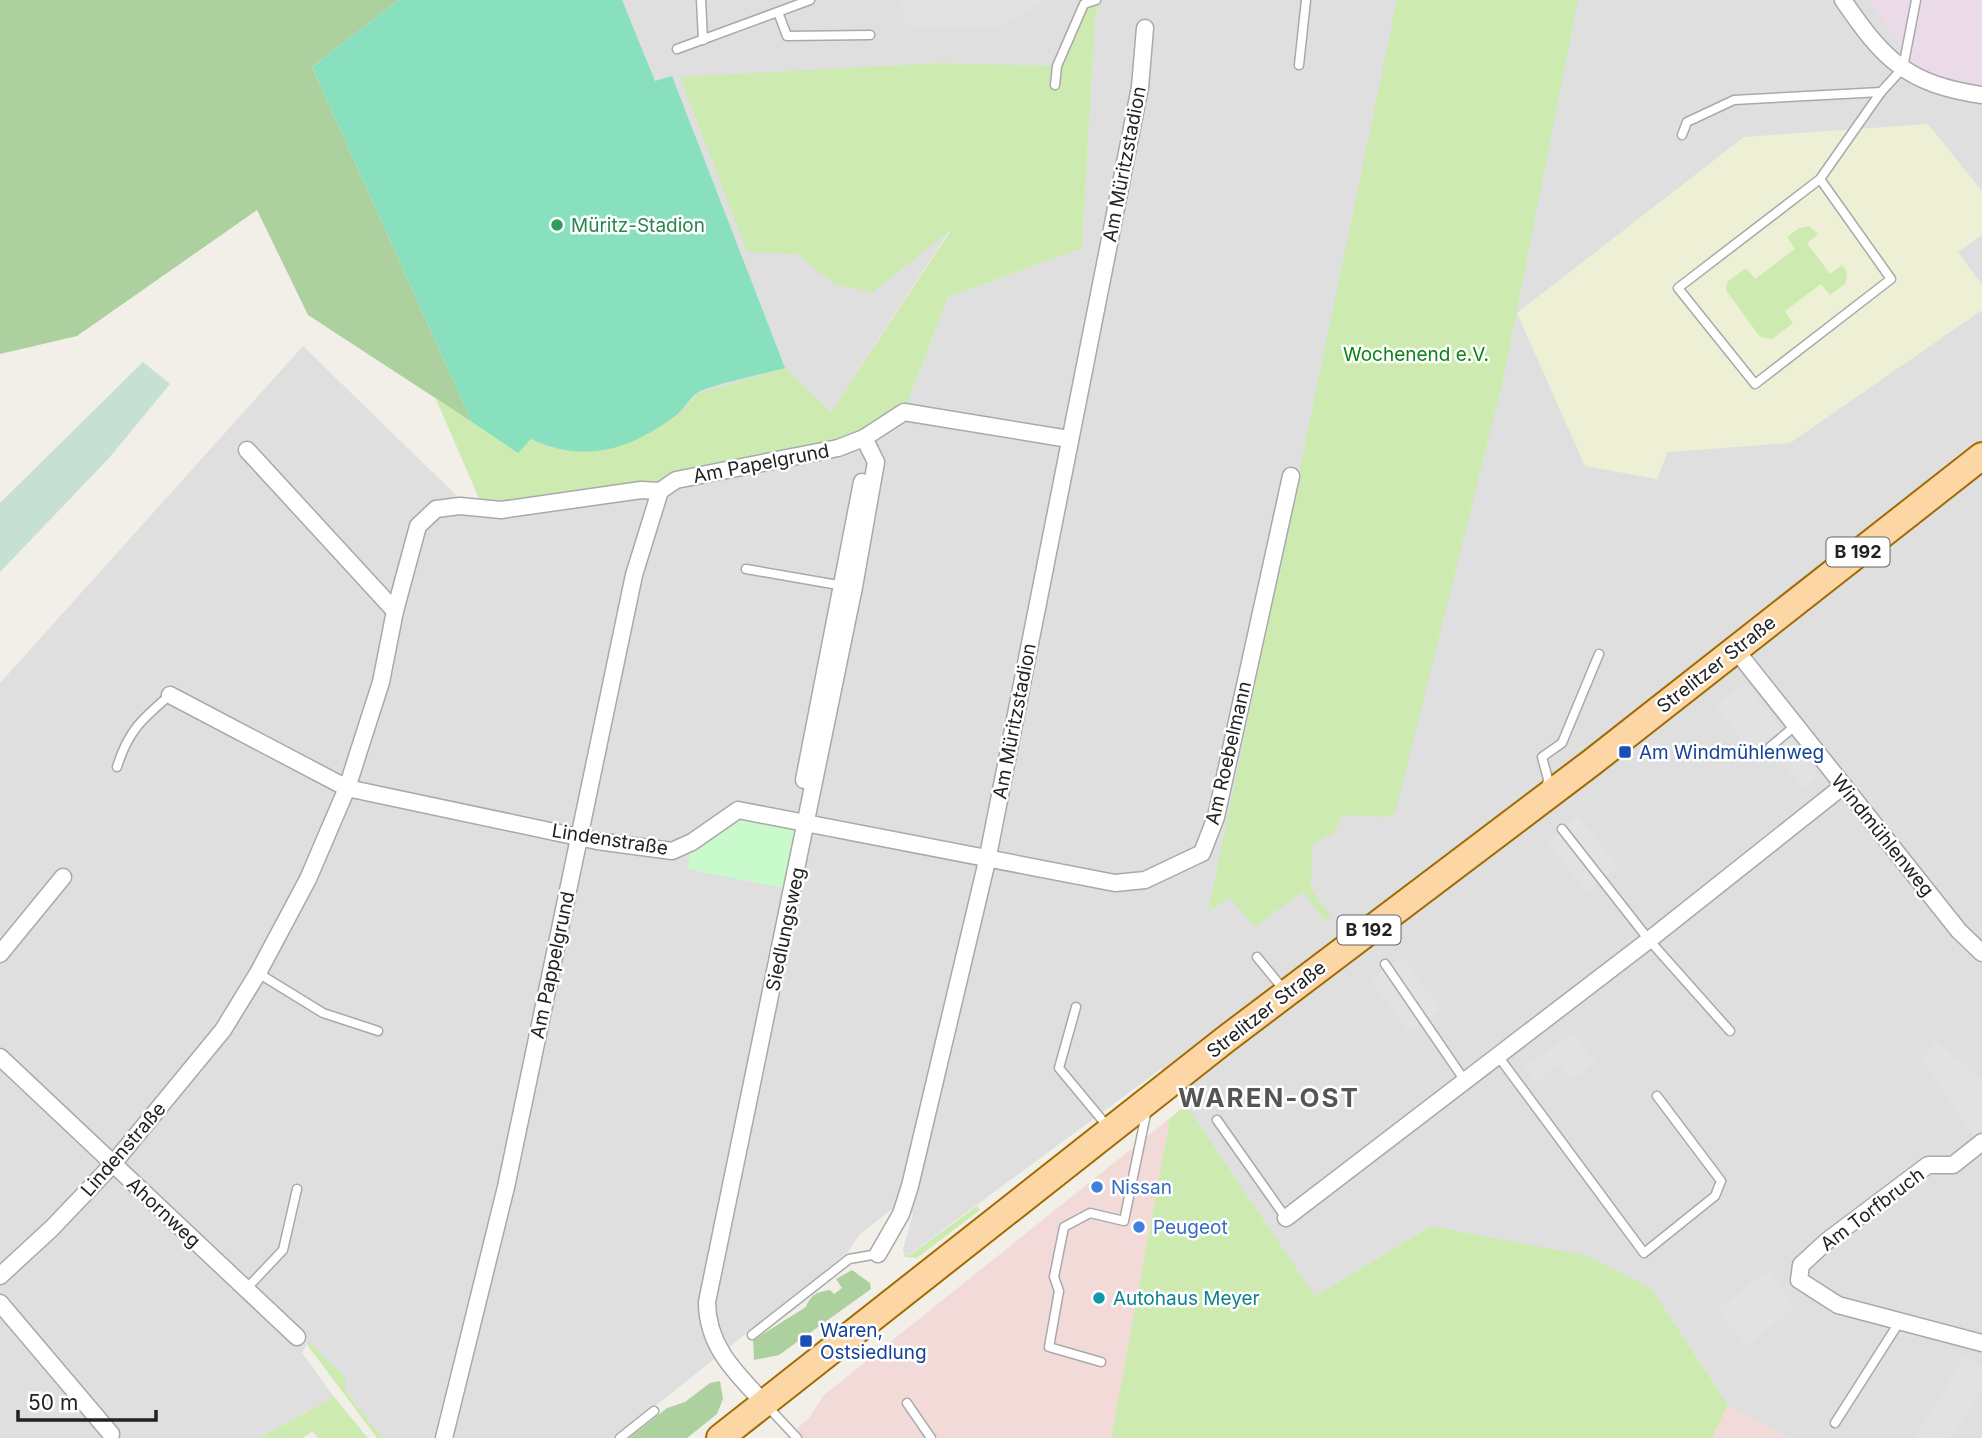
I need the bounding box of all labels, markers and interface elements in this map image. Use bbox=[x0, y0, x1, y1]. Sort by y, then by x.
street label: Am Müritzstadion bbox=[1098, 84, 1151, 244]
place label: Müritz-Stadion bbox=[571, 214, 705, 237]
marker: Müritz-Stadion bbox=[549, 217, 565, 233]
park label: Wochenend e.V. bbox=[1343, 343, 1489, 366]
street label: Am Papelgrund bbox=[691, 439, 831, 488]
road number: B 192 bbox=[1826, 538, 1890, 566]
street label: Strelitzer Straße bbox=[1652, 611, 1780, 718]
street label: Am Müritzstadion bbox=[988, 641, 1041, 801]
street label: Am Roebelmann bbox=[1201, 679, 1256, 827]
place label: Am Windmühlenweg bbox=[1639, 741, 1824, 764]
marker: Am Windmühlenweg bbox=[1617, 744, 1633, 760]
street label: Windmühlenweg bbox=[1826, 770, 1939, 901]
street label: Lindenstraße bbox=[550, 819, 670, 860]
street label: Siedlungsweg bbox=[761, 865, 810, 993]
street label: Am Pappelgrund bbox=[526, 889, 579, 1041]
road number: B 192 bbox=[1338, 916, 1400, 945]
street label: Strelitzer Straße bbox=[1202, 956, 1330, 1063]
district label: WAREN-OST bbox=[1178, 1082, 1360, 1113]
street label: Lindenstraße bbox=[76, 1097, 171, 1201]
street label: Am Torfbruch bbox=[1816, 1163, 1929, 1256]
street label: Ahornweg bbox=[122, 1172, 205, 1252]
place label: Nissan bbox=[1111, 1176, 1172, 1199]
marker: Nissan bbox=[1089, 1179, 1105, 1195]
place label: Peugeot bbox=[1153, 1216, 1228, 1239]
marker: Peugeot bbox=[1131, 1219, 1147, 1235]
place label: Autohaus Meyer bbox=[1113, 1287, 1260, 1310]
marker: Autohaus Meyer bbox=[1091, 1290, 1107, 1306]
place label: Waren, Ostsiedlung bbox=[820, 1319, 927, 1364]
marker: Waren, Ostsiedlung bbox=[798, 1333, 814, 1349]
scale bar bbox=[18, 1378, 156, 1422]
text: 50 m bbox=[28, 1390, 78, 1415]

